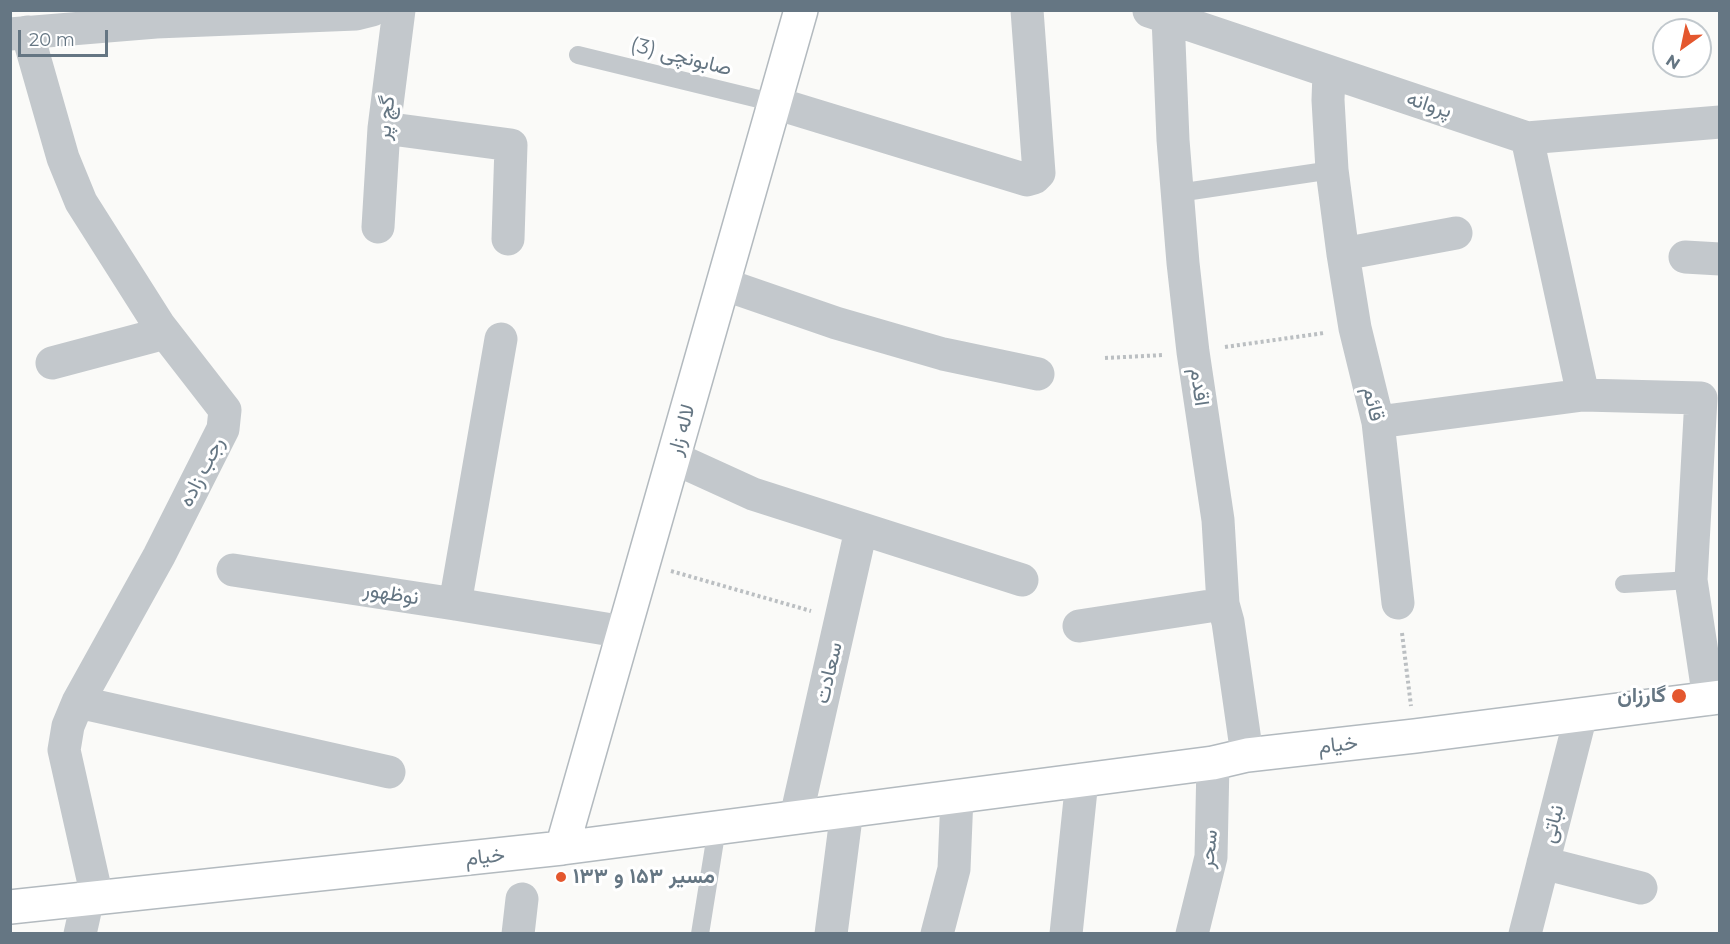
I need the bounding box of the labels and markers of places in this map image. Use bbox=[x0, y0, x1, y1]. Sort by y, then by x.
place label: گارزان bbox=[1617, 683, 1666, 709]
marker: گارزان bbox=[1670, 687, 1688, 705]
place label: مسیر ۱۵۳ و ۱۳۳ bbox=[573, 864, 715, 890]
marker: مسیر ۱۵۳ و ۱۳۳ bbox=[554, 870, 568, 884]

